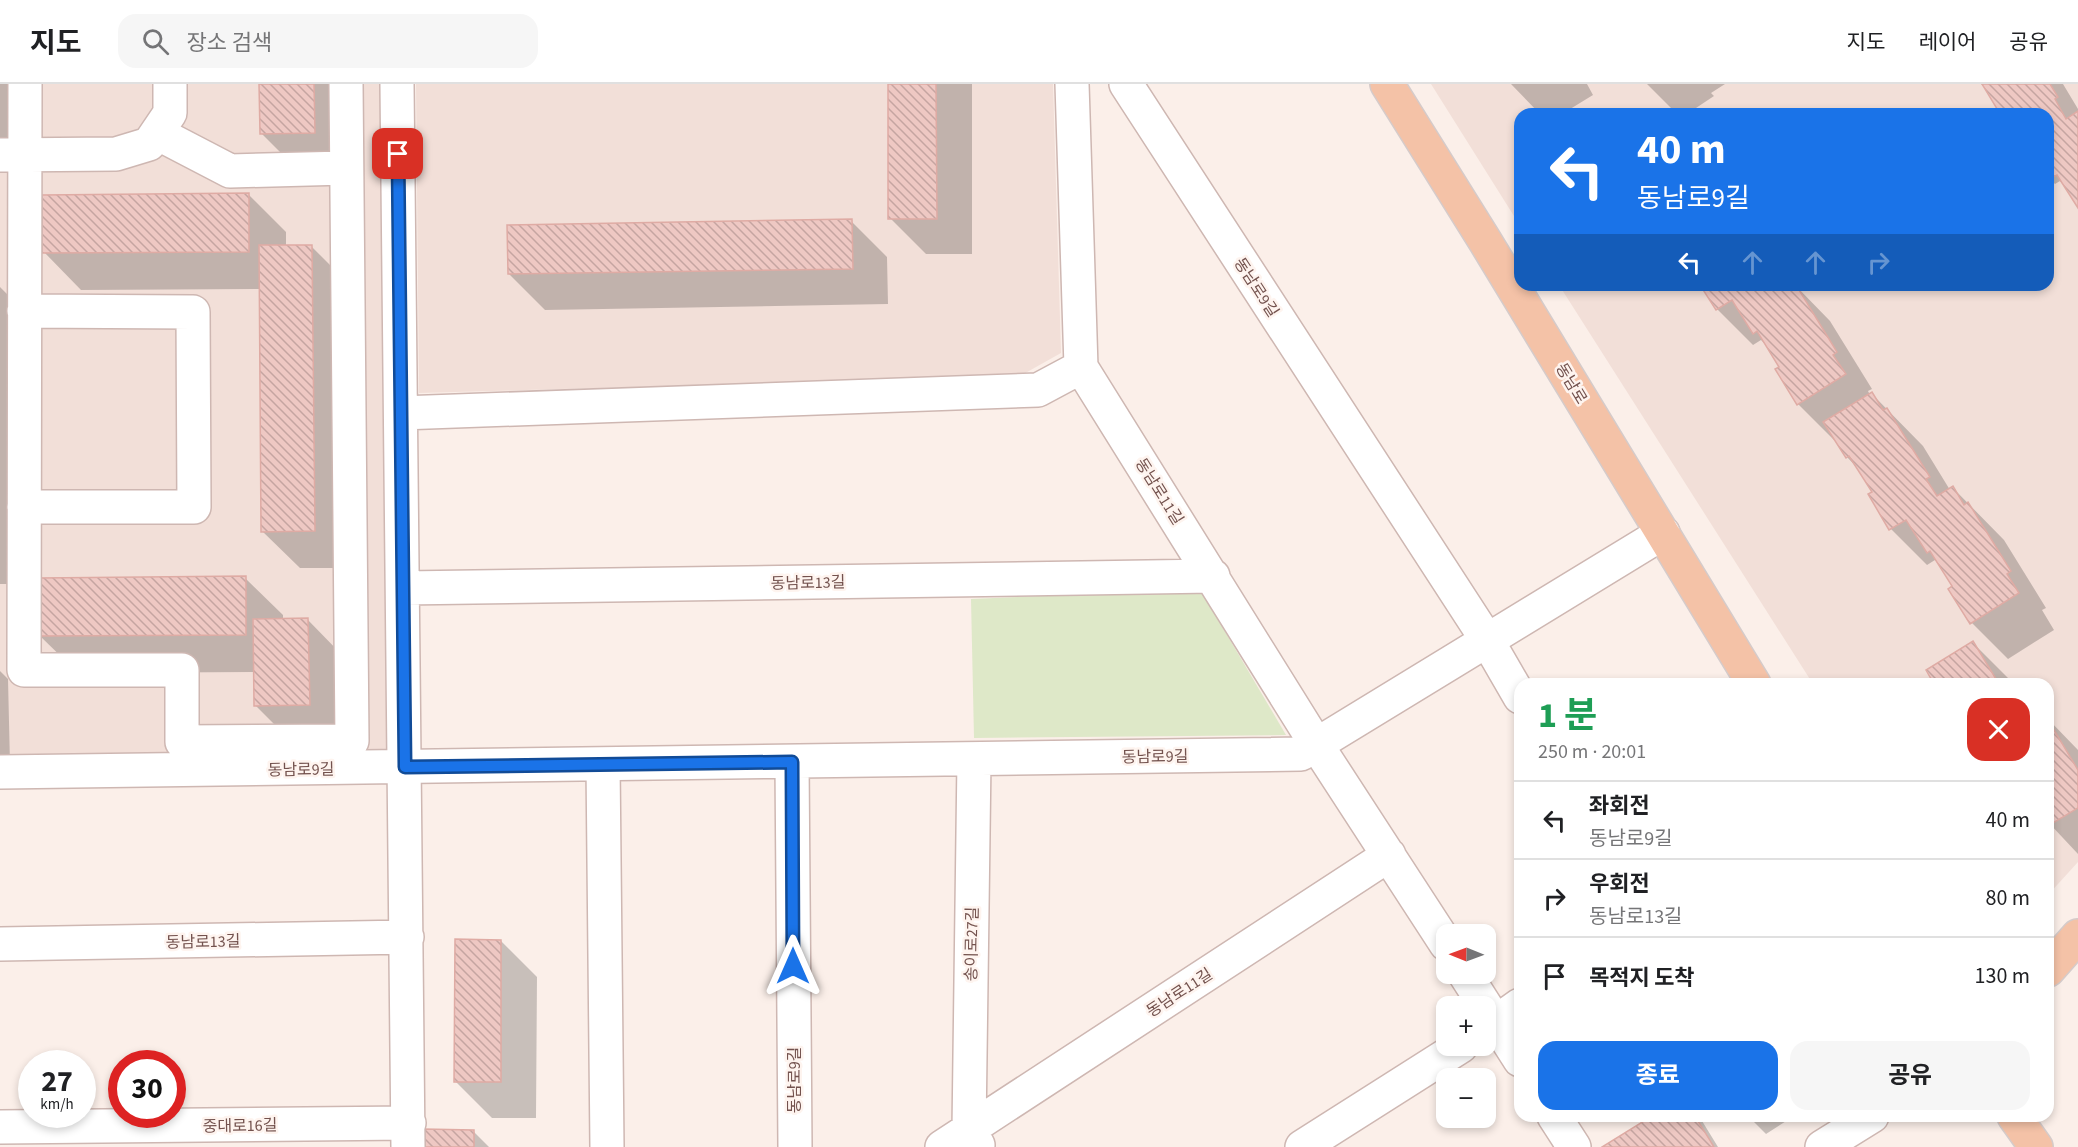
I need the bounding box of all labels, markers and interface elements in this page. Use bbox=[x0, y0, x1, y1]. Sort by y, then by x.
search box bbox=[118, 14, 538, 68]
text: 지도 bbox=[30, 23, 82, 63]
icon: search bbox=[139, 25, 172, 58]
text: 장소 검색 bbox=[187, 27, 272, 59]
text: 지도 bbox=[1847, 27, 1885, 57]
text: 레이어 bbox=[1918, 27, 1976, 57]
text: 공유 bbox=[2009, 27, 2048, 57]
text: 40 m bbox=[1637, 120, 1726, 180]
pin bbox=[372, 128, 423, 179]
icon: left bbox=[1538, 132, 1616, 210]
icon: arrive bbox=[381, 137, 414, 170]
text: 동남로9길 bbox=[1637, 179, 1750, 218]
icon: left bbox=[1673, 246, 1706, 279]
icon: ahead bbox=[1736, 246, 1769, 279]
icon: ahead bbox=[1799, 246, 1832, 279]
icon: right bbox=[1862, 246, 1895, 279]
street label: 동남로9길 bbox=[1229, 254, 1284, 322]
street label: 동남로 bbox=[1550, 359, 1592, 408]
street label: 동남로11길 bbox=[1130, 454, 1188, 529]
street label: 동남로13길 bbox=[770, 571, 846, 595]
text: 1 분 bbox=[1538, 690, 1597, 741]
button: close bbox=[1967, 698, 2030, 761]
text: 250 m · 20:01 bbox=[1538, 738, 1646, 766]
street label: 동남로9길 bbox=[1121, 745, 1189, 769]
street label: 동남로9길 bbox=[267, 758, 335, 782]
text: 좌회전 bbox=[1589, 790, 1650, 822]
icon: left bbox=[1538, 804, 1571, 837]
text: 40 m bbox=[1985, 804, 2030, 836]
text: 동남로9길 bbox=[1589, 825, 1673, 853]
text: 우회전 bbox=[1589, 868, 1650, 900]
icon: right bbox=[1538, 882, 1571, 915]
text: 80 m bbox=[1985, 882, 2030, 914]
text: 동남로13길 bbox=[1589, 903, 1682, 931]
street label: 송이로27길 bbox=[960, 906, 984, 982]
north arrow bbox=[1436, 924, 1496, 984]
map controls bbox=[1436, 924, 1496, 1128]
street label: 동남로13길 bbox=[165, 930, 241, 954]
position arrow bbox=[761, 934, 825, 998]
icon: arrive bbox=[1538, 960, 1571, 993]
text: 130 m bbox=[1975, 960, 2030, 992]
text: 목적지 도착 bbox=[1589, 962, 1695, 994]
street label: 동남로11길 bbox=[1142, 963, 1217, 1022]
button: + bbox=[1436, 996, 1496, 1056]
button: 종료 bbox=[1538, 1041, 1778, 1110]
button: 공유 bbox=[1790, 1041, 2030, 1110]
street label: 동남로9길 bbox=[784, 1047, 806, 1113]
speed limit sign: 30 bbox=[108, 1050, 186, 1128]
text: 27 bbox=[41, 1060, 73, 1103]
button: − bbox=[1436, 1068, 1496, 1128]
text: km/h bbox=[40, 1094, 74, 1115]
street label: 중대로16길 bbox=[202, 1114, 278, 1138]

